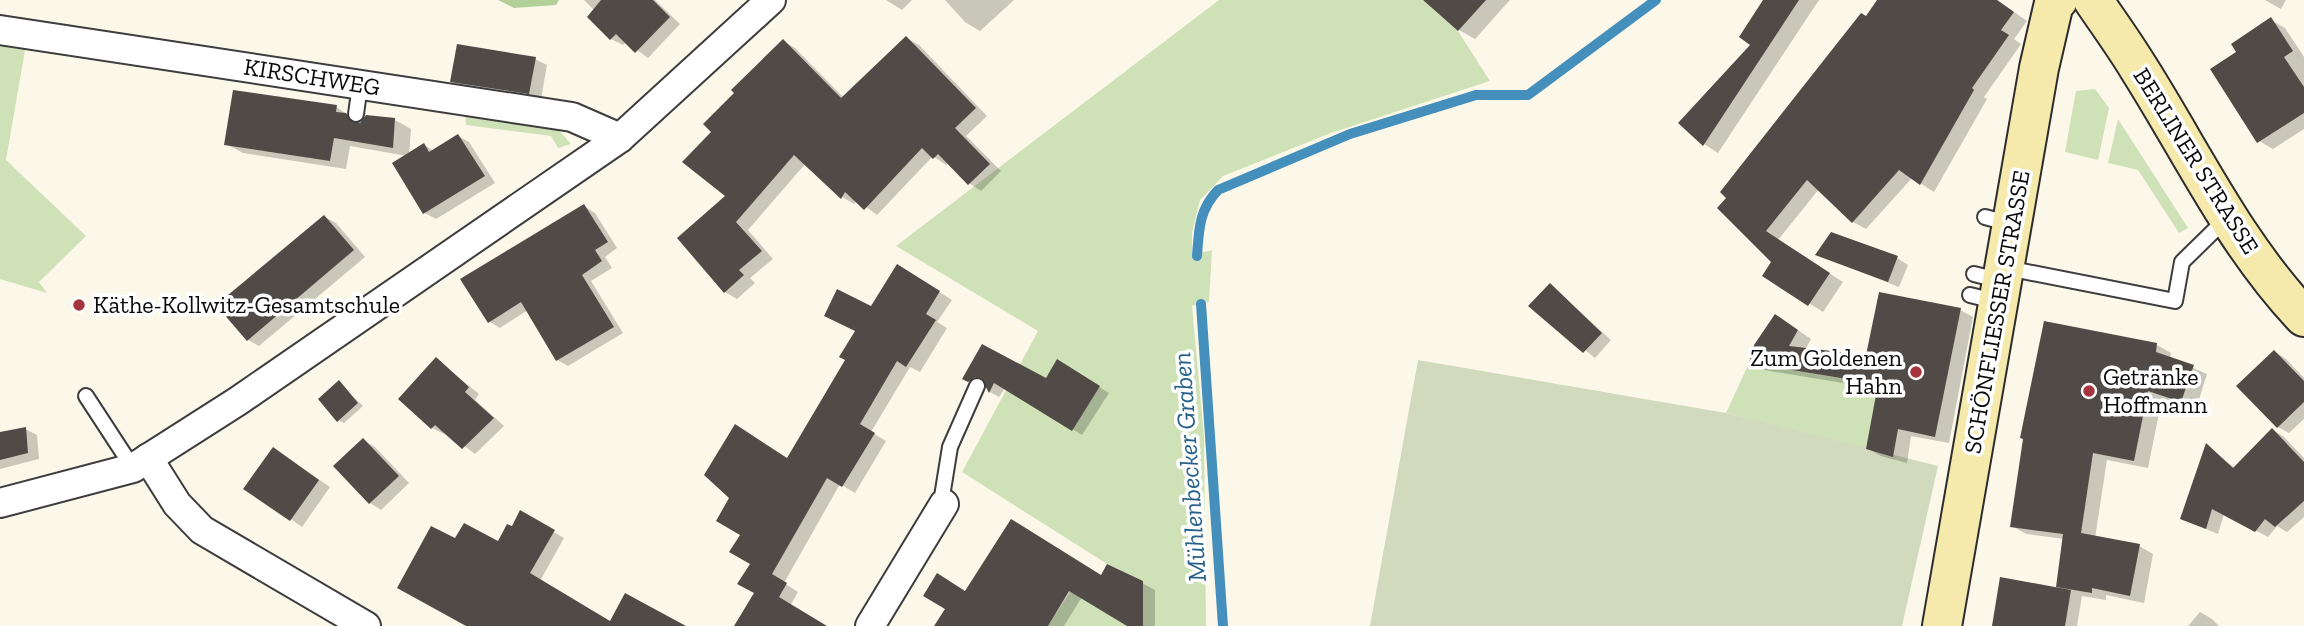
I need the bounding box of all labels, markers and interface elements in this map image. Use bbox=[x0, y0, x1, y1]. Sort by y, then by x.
street label: KIRSCHWEG bbox=[242, 51, 382, 102]
street label: BERLINER STRASSE bbox=[2127, 62, 2265, 259]
street label: SCHÖNFLIESSER STRASSE bbox=[1957, 168, 2036, 456]
place label: Käthe-Kollwitz-Gesamtschule bbox=[93, 290, 400, 319]
marker: Käthe-Kollwitz-Gesamtschule bbox=[71, 297, 87, 313]
place label: Zum Goldenen Hahn bbox=[1750, 343, 1902, 400]
water label: Mühlenbecker Graben bbox=[1165, 351, 1213, 583]
place label: Getränke Hoffmann bbox=[2103, 362, 2208, 419]
marker: Zum Goldenen Hahn bbox=[1908, 364, 1924, 380]
marker: Getränke Hoffmann bbox=[2081, 383, 2097, 399]

